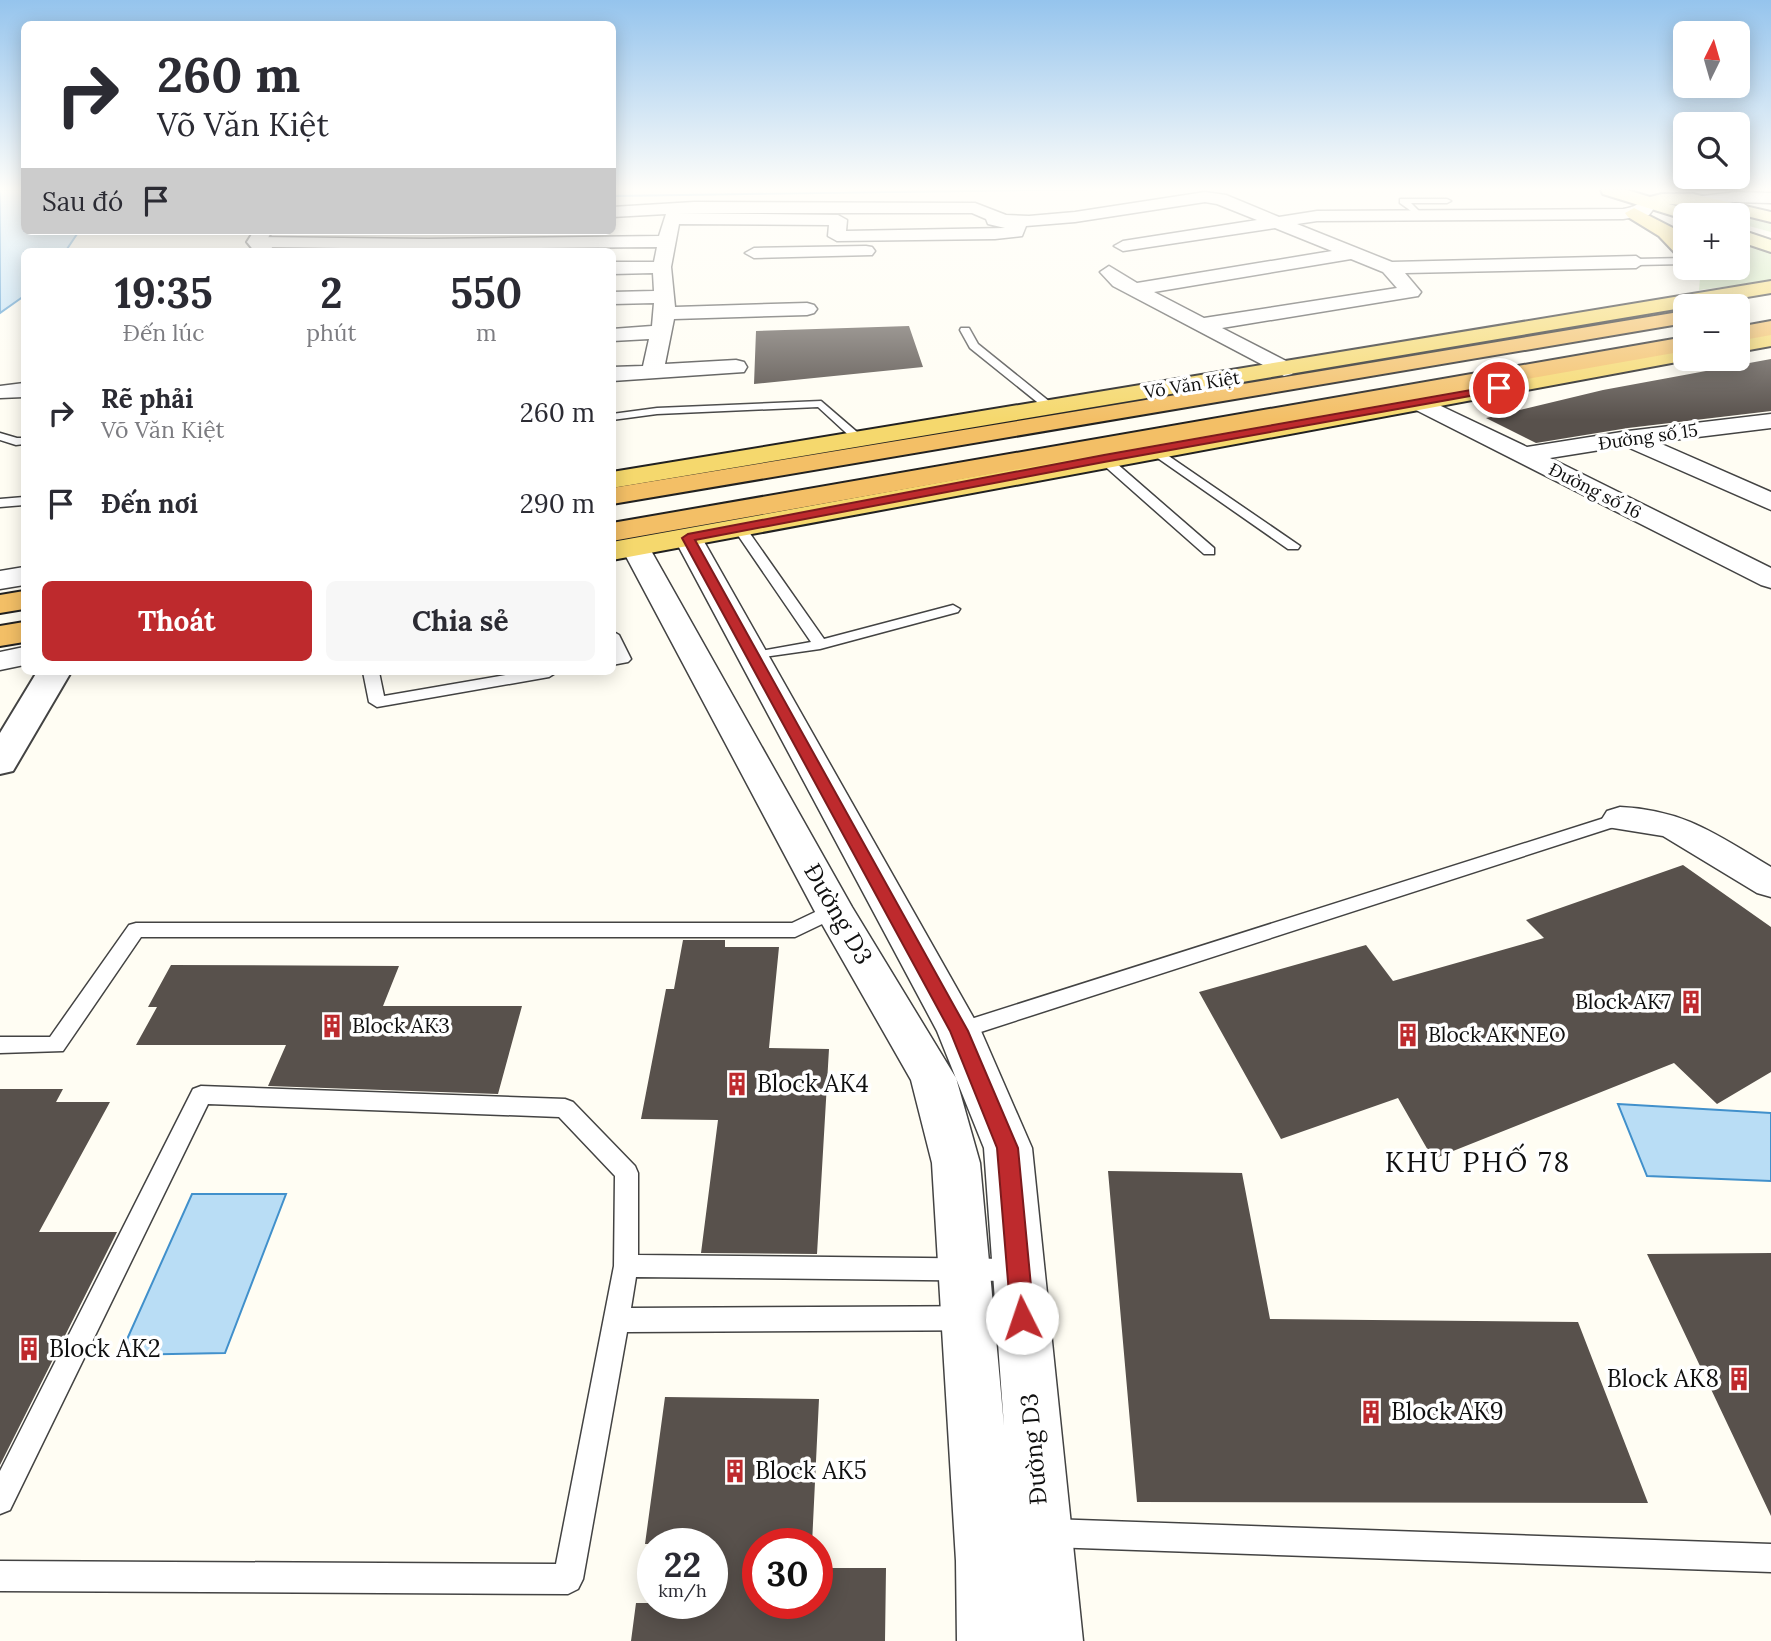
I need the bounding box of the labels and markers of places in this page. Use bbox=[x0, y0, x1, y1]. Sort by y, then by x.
pin bbox=[1469, 358, 1529, 418]
place label: Block AK7 bbox=[1575, 988, 1671, 1015]
building icon: Block AK7 bbox=[1677, 988, 1705, 1016]
building icon: Block AK3 bbox=[318, 1012, 346, 1040]
place label: Block AK3 bbox=[352, 1012, 450, 1039]
building icon: Block AK NEO bbox=[1394, 1021, 1422, 1049]
place label: Block AK NEO bbox=[1428, 1021, 1566, 1048]
place label: Block AK4 bbox=[757, 1068, 869, 1099]
building icon: Block AK4 bbox=[723, 1070, 751, 1098]
place label: Block AK2 bbox=[49, 1333, 161, 1364]
building icon: Block AK2 bbox=[15, 1335, 43, 1363]
place label: Block AK8 bbox=[1607, 1363, 1719, 1394]
building icon: Block AK8 bbox=[1725, 1365, 1753, 1393]
place label: Block AK9 bbox=[1391, 1396, 1504, 1427]
building icon: Block AK9 bbox=[1357, 1398, 1385, 1426]
place label: Block AK5 bbox=[755, 1455, 867, 1486]
building icon: Block AK5 bbox=[721, 1457, 749, 1485]

